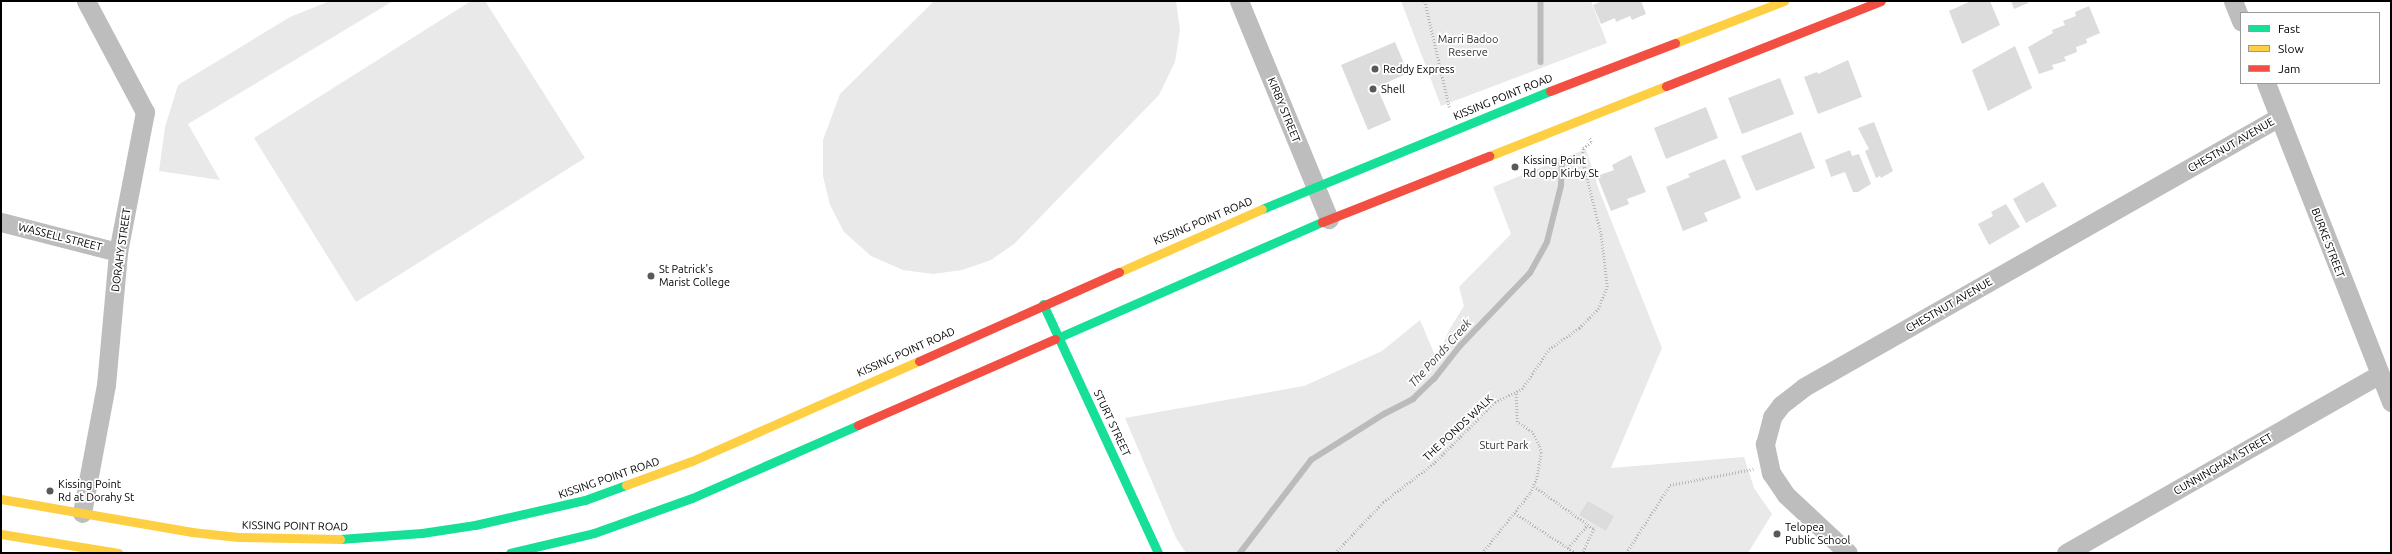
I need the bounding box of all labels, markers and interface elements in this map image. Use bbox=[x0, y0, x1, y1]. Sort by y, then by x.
legend bbox=[2240, 12, 2380, 84]
text: Fast bbox=[2278, 22, 2300, 35]
park label: Marri Badoo Reserve bbox=[1438, 33, 1498, 59]
text: Slow bbox=[2278, 42, 2304, 55]
place label: Reddy Express bbox=[1383, 62, 1455, 76]
text: Jam bbox=[2278, 62, 2300, 75]
marker: Reddy Express bbox=[1370, 64, 1380, 74]
street label: KISSING POINT ROAD bbox=[1451, 71, 1555, 123]
street label: KIRBY STREET bbox=[1265, 75, 1303, 145]
place label: Shell bbox=[1381, 82, 1405, 96]
marker: Shell bbox=[1368, 84, 1378, 94]
street label: CHESTNUT AVENUE bbox=[2185, 115, 2277, 175]
place label: Kissing Point Rd opp Kirby St bbox=[1523, 154, 1599, 180]
marker: Kissing Point Rd opp Kirby St bbox=[1510, 162, 1520, 172]
street label: KISSING POINT ROAD bbox=[1152, 194, 1254, 248]
street label: BURKE STREET bbox=[2309, 206, 2347, 280]
street label: DORAHY STREET bbox=[109, 207, 133, 293]
street label: WASSELL STREET bbox=[17, 220, 103, 254]
place label: St Patrick's Marist College bbox=[659, 263, 730, 289]
marker: St Patrick's Marist College bbox=[646, 271, 656, 281]
street label: CHESTNUT AVENUE bbox=[1903, 275, 1995, 335]
water label: The Ponds Creek bbox=[1406, 316, 1474, 390]
street label: KISSING POINT ROAD bbox=[855, 324, 957, 380]
street label: STURT STREET bbox=[1091, 388, 1133, 458]
street label: THE PONDS WALK bbox=[1420, 392, 1496, 464]
street label: CUNNINGHAM STREET bbox=[2171, 430, 2275, 498]
park label: Sturt Park bbox=[1479, 438, 1529, 452]
street label: KISSING POINT ROAD bbox=[557, 454, 661, 502]
place label: Kissing Point Rd at Dorahy St bbox=[58, 478, 134, 504]
marker: Kissing Point Rd at Dorahy St bbox=[45, 486, 55, 496]
street label: KISSING POINT ROAD bbox=[242, 518, 348, 534]
place label: Telopea Public School bbox=[1785, 521, 1850, 547]
marker: Telopea Public School bbox=[1772, 529, 1782, 539]

